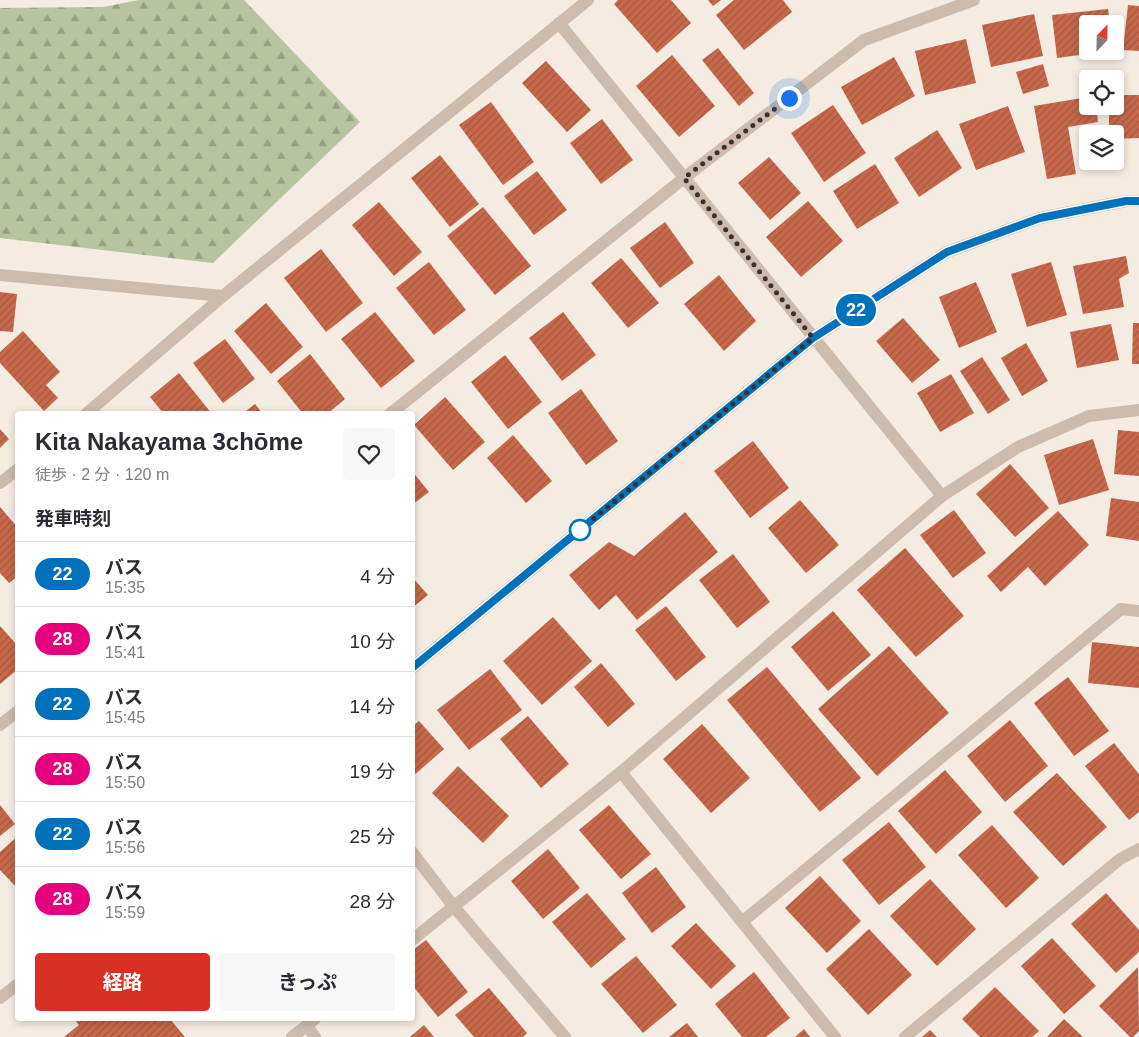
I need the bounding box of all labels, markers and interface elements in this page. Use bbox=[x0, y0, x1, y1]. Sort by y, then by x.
north arrow bbox=[1079, 15, 1124, 60]
map controls bbox=[1079, 15, 1124, 170]
button: locate bbox=[1079, 70, 1124, 115]
your location bbox=[777, 86, 802, 111]
button: layers bbox=[1079, 125, 1124, 170]
line badge: 22 bbox=[834, 294, 878, 326]
text: 22 bbox=[846, 300, 866, 320]
text: Kita Nakayama 3chōme bbox=[35, 428, 303, 455]
button: heart bbox=[343, 428, 395, 480]
text: 徒歩 · 2 分 · 120 m bbox=[35, 466, 169, 483]
text: 発車時刻 bbox=[35, 508, 111, 529]
unlabelled marker bbox=[569, 519, 591, 541]
text: バス bbox=[105, 557, 143, 578]
text: 22 bbox=[52, 564, 73, 584]
text: 4 分 bbox=[360, 566, 395, 587]
text: 15:35 bbox=[105, 579, 145, 596]
text: バス bbox=[105, 622, 143, 643]
text: 28 bbox=[52, 629, 73, 649]
text: 10 分 bbox=[350, 631, 395, 652]
text: 15:41 bbox=[105, 644, 145, 661]
text: バス bbox=[105, 687, 143, 708]
text: 22 bbox=[52, 694, 73, 714]
text: 14 分 bbox=[350, 696, 395, 717]
text: 15:45 bbox=[105, 709, 145, 726]
text: バス bbox=[105, 752, 143, 773]
text: 28 bbox=[52, 759, 73, 779]
text: 19 分 bbox=[350, 761, 395, 782]
text: 15:50 bbox=[105, 774, 145, 791]
text: バス bbox=[105, 817, 143, 838]
text: 22 bbox=[52, 824, 73, 844]
text: 25 分 bbox=[350, 826, 395, 847]
text: 15:56 bbox=[105, 839, 145, 856]
text: バス bbox=[105, 882, 143, 903]
text: 28 bbox=[52, 889, 73, 909]
text: 28 分 bbox=[350, 891, 395, 912]
text: 15:59 bbox=[105, 904, 145, 921]
button: 経路 bbox=[35, 953, 210, 1011]
button: きっぷ bbox=[220, 953, 395, 1011]

